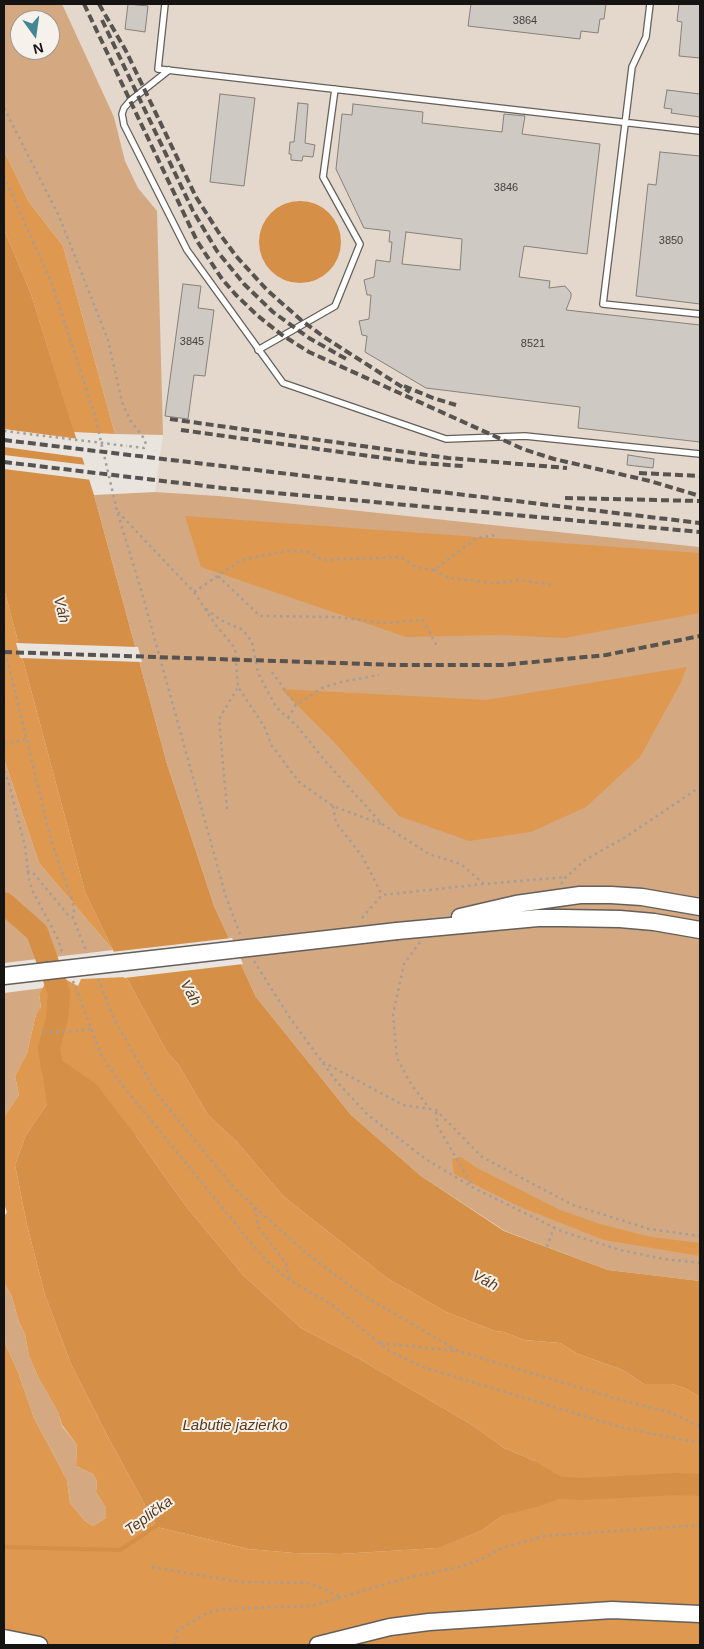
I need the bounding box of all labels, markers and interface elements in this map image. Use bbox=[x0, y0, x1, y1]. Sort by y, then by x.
north arrow bbox=[10, 10, 60, 60]
house number: 3864 bbox=[513, 14, 537, 28]
text: N bbox=[32, 40, 45, 58]
house number: 3846 bbox=[494, 181, 518, 195]
house number: 3850 bbox=[659, 234, 683, 248]
house number: 3845 bbox=[180, 335, 204, 349]
house number: 8521 bbox=[521, 337, 545, 351]
water label: Váh bbox=[49, 595, 73, 625]
water label: Váh bbox=[176, 977, 204, 1009]
water label: Váh bbox=[469, 1267, 501, 1295]
water label: Labutie jazierko bbox=[182, 1417, 288, 1435]
water label: Teplička bbox=[122, 1493, 176, 1539]

